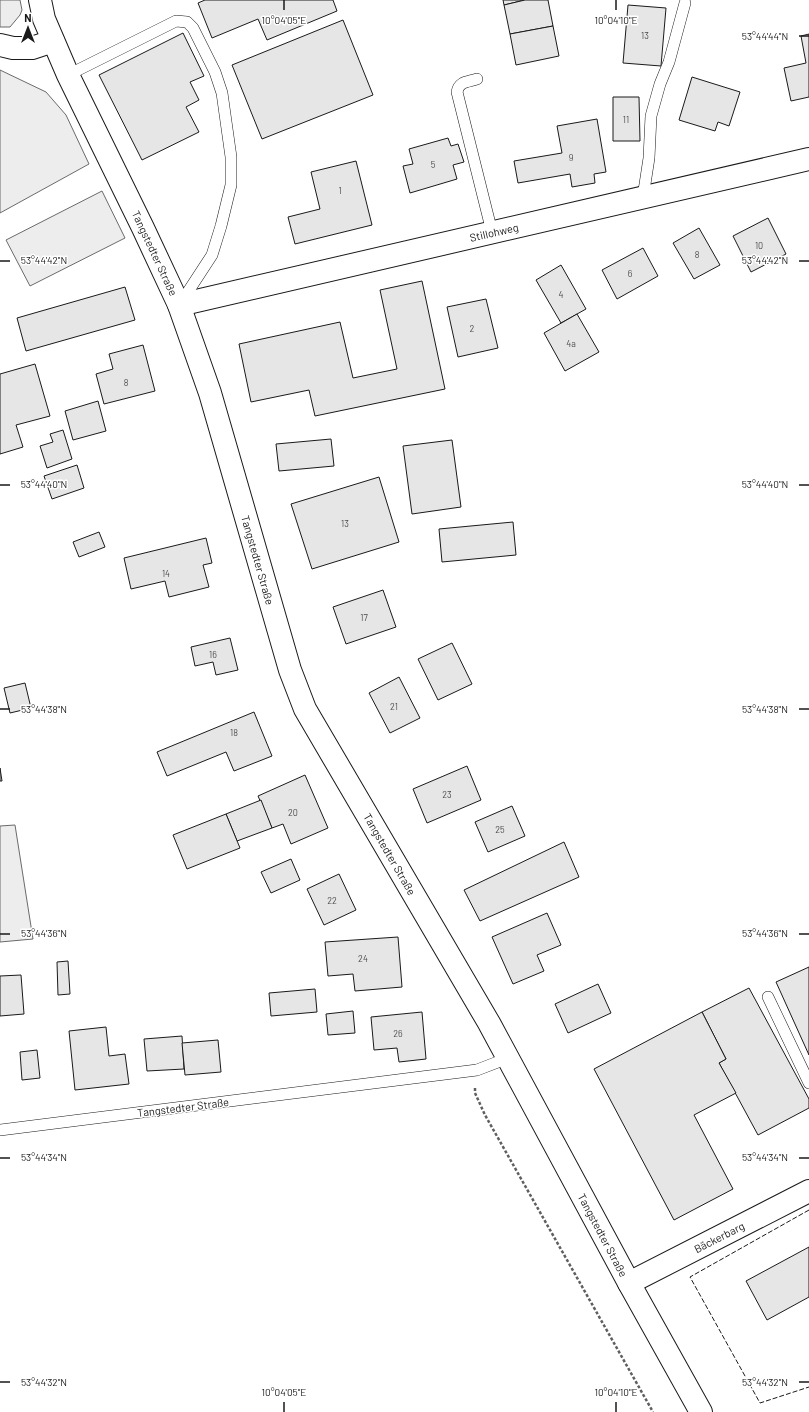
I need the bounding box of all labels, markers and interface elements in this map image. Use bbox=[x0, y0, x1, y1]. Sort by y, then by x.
north arrow bbox=[8, 8, 48, 48]
text: N bbox=[24, 11, 32, 24]
text: 10°04'05"E bbox=[262, 14, 306, 26]
text: 10°04'10"E bbox=[594, 14, 638, 26]
house number: 13 bbox=[641, 30, 649, 41]
text: 53°44'44"N bbox=[742, 30, 788, 42]
house number: 11 bbox=[623, 114, 629, 125]
house number: 9 bbox=[569, 152, 574, 163]
house number: 5 bbox=[431, 159, 436, 170]
house number: 1 bbox=[338, 185, 342, 196]
street label: Tangstedter Straße bbox=[130, 208, 180, 298]
street label: Stillohweg bbox=[468, 220, 520, 244]
house number: 10 bbox=[755, 240, 763, 251]
house number: 8 bbox=[695, 249, 700, 260]
text: 53°44'42"N bbox=[21, 254, 67, 266]
text: 53°44'42"N bbox=[742, 254, 788, 266]
house number: 6 bbox=[628, 268, 633, 279]
house number: 4 bbox=[559, 289, 564, 300]
house number: 2 bbox=[470, 323, 475, 334]
house number: 4a bbox=[566, 338, 576, 349]
house number: 8 bbox=[124, 377, 129, 388]
text: 53°44'40"N bbox=[21, 478, 67, 490]
text: 53°44'40"N bbox=[742, 478, 788, 490]
street label: Tangstedter Straße bbox=[239, 514, 277, 606]
house number: 13 bbox=[341, 518, 349, 529]
house number: 14 bbox=[162, 568, 170, 579]
house number: 17 bbox=[360, 612, 368, 623]
house number: 16 bbox=[209, 649, 217, 660]
house number: 21 bbox=[390, 701, 398, 712]
text: 53°44'38"N bbox=[21, 703, 67, 715]
text: 53°44'38"N bbox=[742, 703, 788, 715]
house number: 18 bbox=[230, 727, 238, 738]
house number: 23 bbox=[442, 789, 452, 800]
house number: 20 bbox=[288, 807, 298, 818]
street label: Tangstedter Straße bbox=[361, 811, 419, 897]
house number: 25 bbox=[495, 824, 505, 835]
house number: 22 bbox=[327, 895, 337, 906]
text: 53°44'36"N bbox=[21, 927, 67, 939]
text: 53°44'36"N bbox=[742, 927, 788, 939]
house number: 24 bbox=[358, 953, 368, 964]
house number: 26 bbox=[393, 1028, 403, 1039]
street label: Tangstedter Straße bbox=[136, 1095, 230, 1119]
text: 53°44'34"N bbox=[21, 1151, 67, 1163]
text: 53°44'34"N bbox=[742, 1151, 788, 1163]
street label: Tangstedter Straße bbox=[576, 1191, 630, 1279]
street label: Bäckerbarg bbox=[692, 1219, 746, 1255]
text: 53°44'32"N bbox=[21, 1376, 67, 1388]
text: 53°44'32"N bbox=[742, 1376, 788, 1388]
text: 10°04'05"E bbox=[262, 1386, 306, 1398]
text: 10°04'10"E bbox=[594, 1386, 638, 1398]

